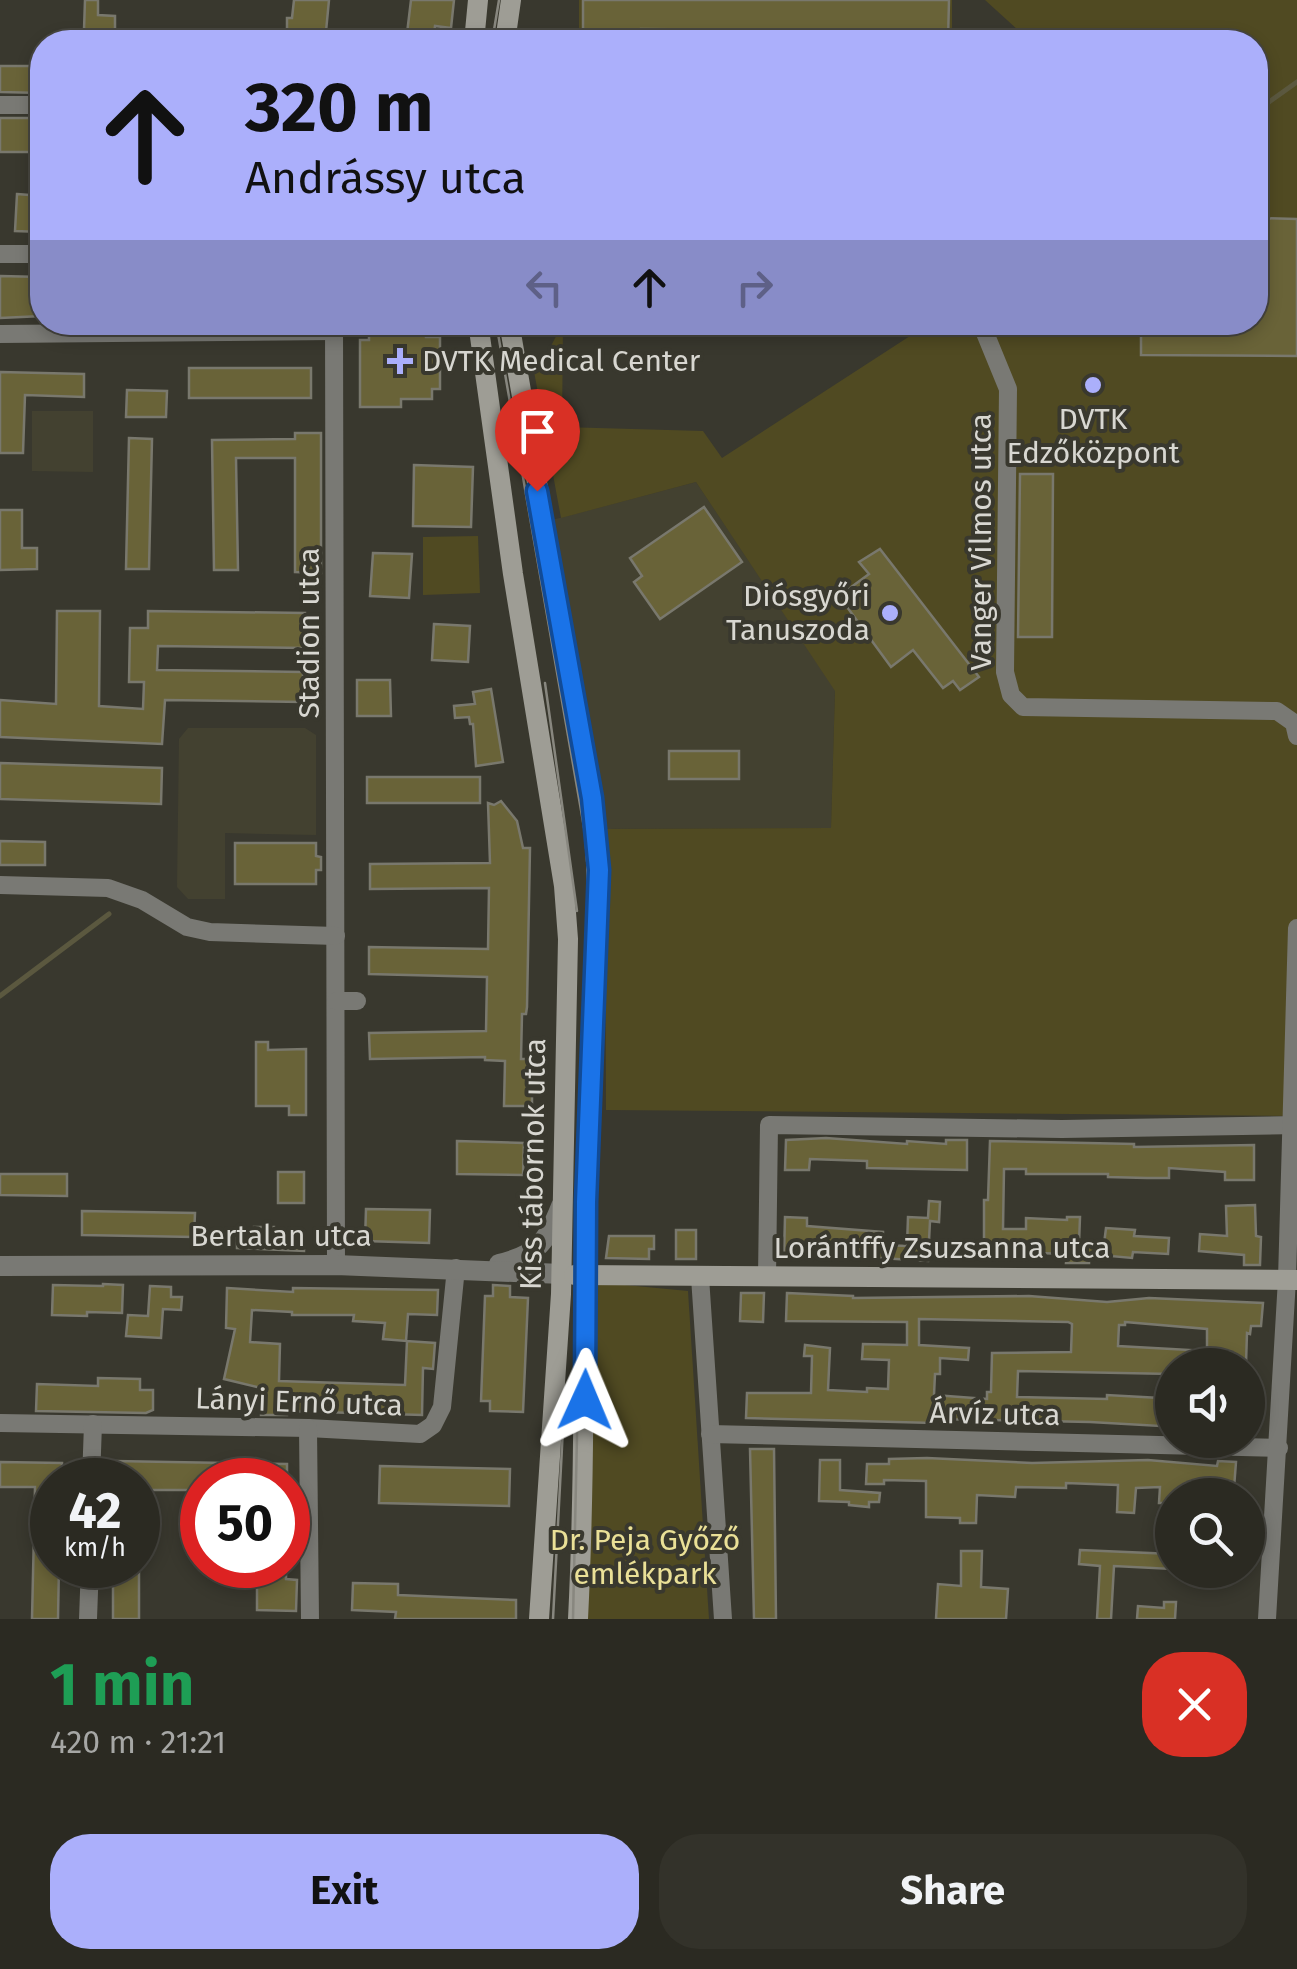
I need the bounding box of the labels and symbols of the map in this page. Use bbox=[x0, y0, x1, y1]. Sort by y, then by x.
place label: DVTK Medical Center bbox=[422, 343, 701, 379]
marker: DVTK Medical Center bbox=[387, 348, 413, 374]
marker: DVTK Edzőközpont bbox=[1082, 374, 1104, 396]
pin bbox=[495, 389, 580, 492]
place label: DVTK Edzőközpont bbox=[1006, 401, 1180, 471]
street label: Vanger Vilmos utca bbox=[963, 413, 999, 671]
street label: Stadion utca bbox=[291, 548, 327, 718]
place label: Diósgyőri Tanuszoda bbox=[726, 578, 870, 648]
marker: Diósgyőri Tanuszoda bbox=[879, 602, 901, 624]
street label: Kiss tábornok utca bbox=[513, 1038, 553, 1290]
street label: Bertalan utca bbox=[190, 1218, 372, 1254]
street label: Lorántffy Zsuzsanna utca bbox=[773, 1230, 1111, 1266]
position arrow bbox=[533, 1348, 637, 1452]
street label: Lányi Ernő utca bbox=[194, 1380, 404, 1424]
street label: Árvíz utca bbox=[929, 1395, 1061, 1433]
speed limit sign: 50 bbox=[180, 1458, 310, 1588]
park label: Dr. Peja Győző emlékpark bbox=[550, 1522, 740, 1592]

